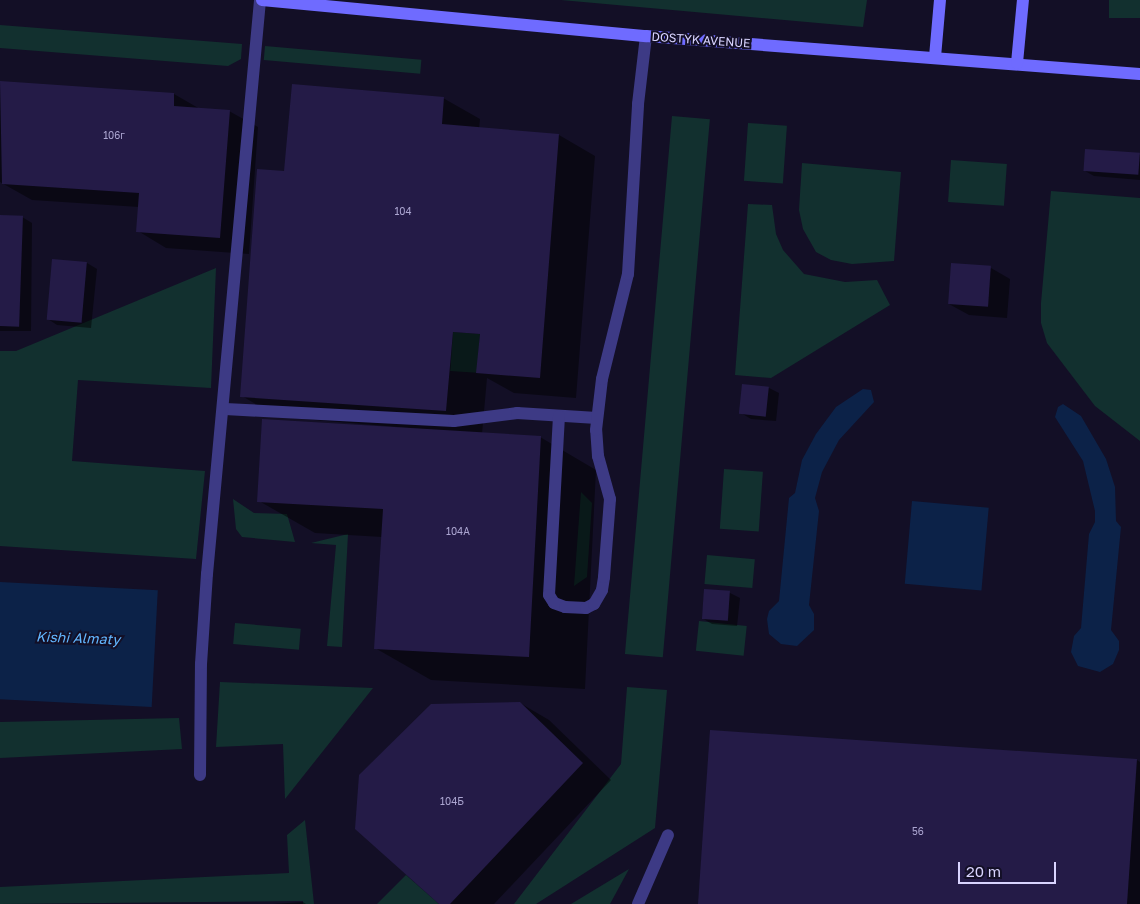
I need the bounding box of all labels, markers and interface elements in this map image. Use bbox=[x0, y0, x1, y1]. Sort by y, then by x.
street label: DOSTYK AVENUE bbox=[651, 29, 751, 51]
house number: 106г bbox=[103, 130, 125, 142]
house number: 104 bbox=[394, 206, 412, 218]
house number: 104А bbox=[446, 526, 470, 538]
water label: Kіshі Almaty bbox=[36, 628, 120, 648]
house number: 104Б bbox=[440, 796, 464, 808]
house number: 56 bbox=[912, 826, 924, 838]
scale bar bbox=[960, 852, 1058, 884]
text: 20 m bbox=[966, 862, 1001, 880]

